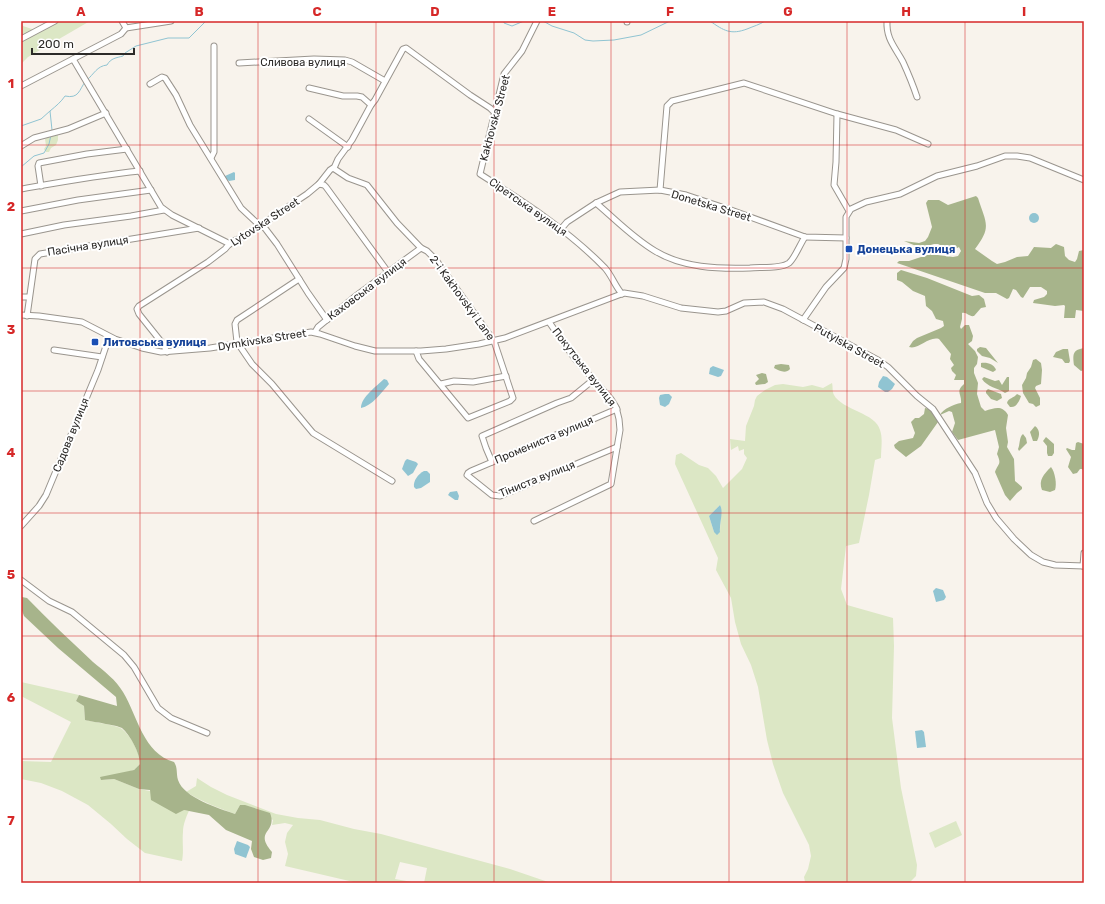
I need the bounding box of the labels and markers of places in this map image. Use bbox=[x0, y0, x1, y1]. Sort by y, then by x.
place label: Донецька вулиця bbox=[857, 243, 955, 256]
marker: Донецька вулиця bbox=[844, 244, 854, 254]
place label: Литовська вулиця bbox=[103, 336, 207, 349]
marker: Литовська вулиця bbox=[90, 337, 100, 347]

